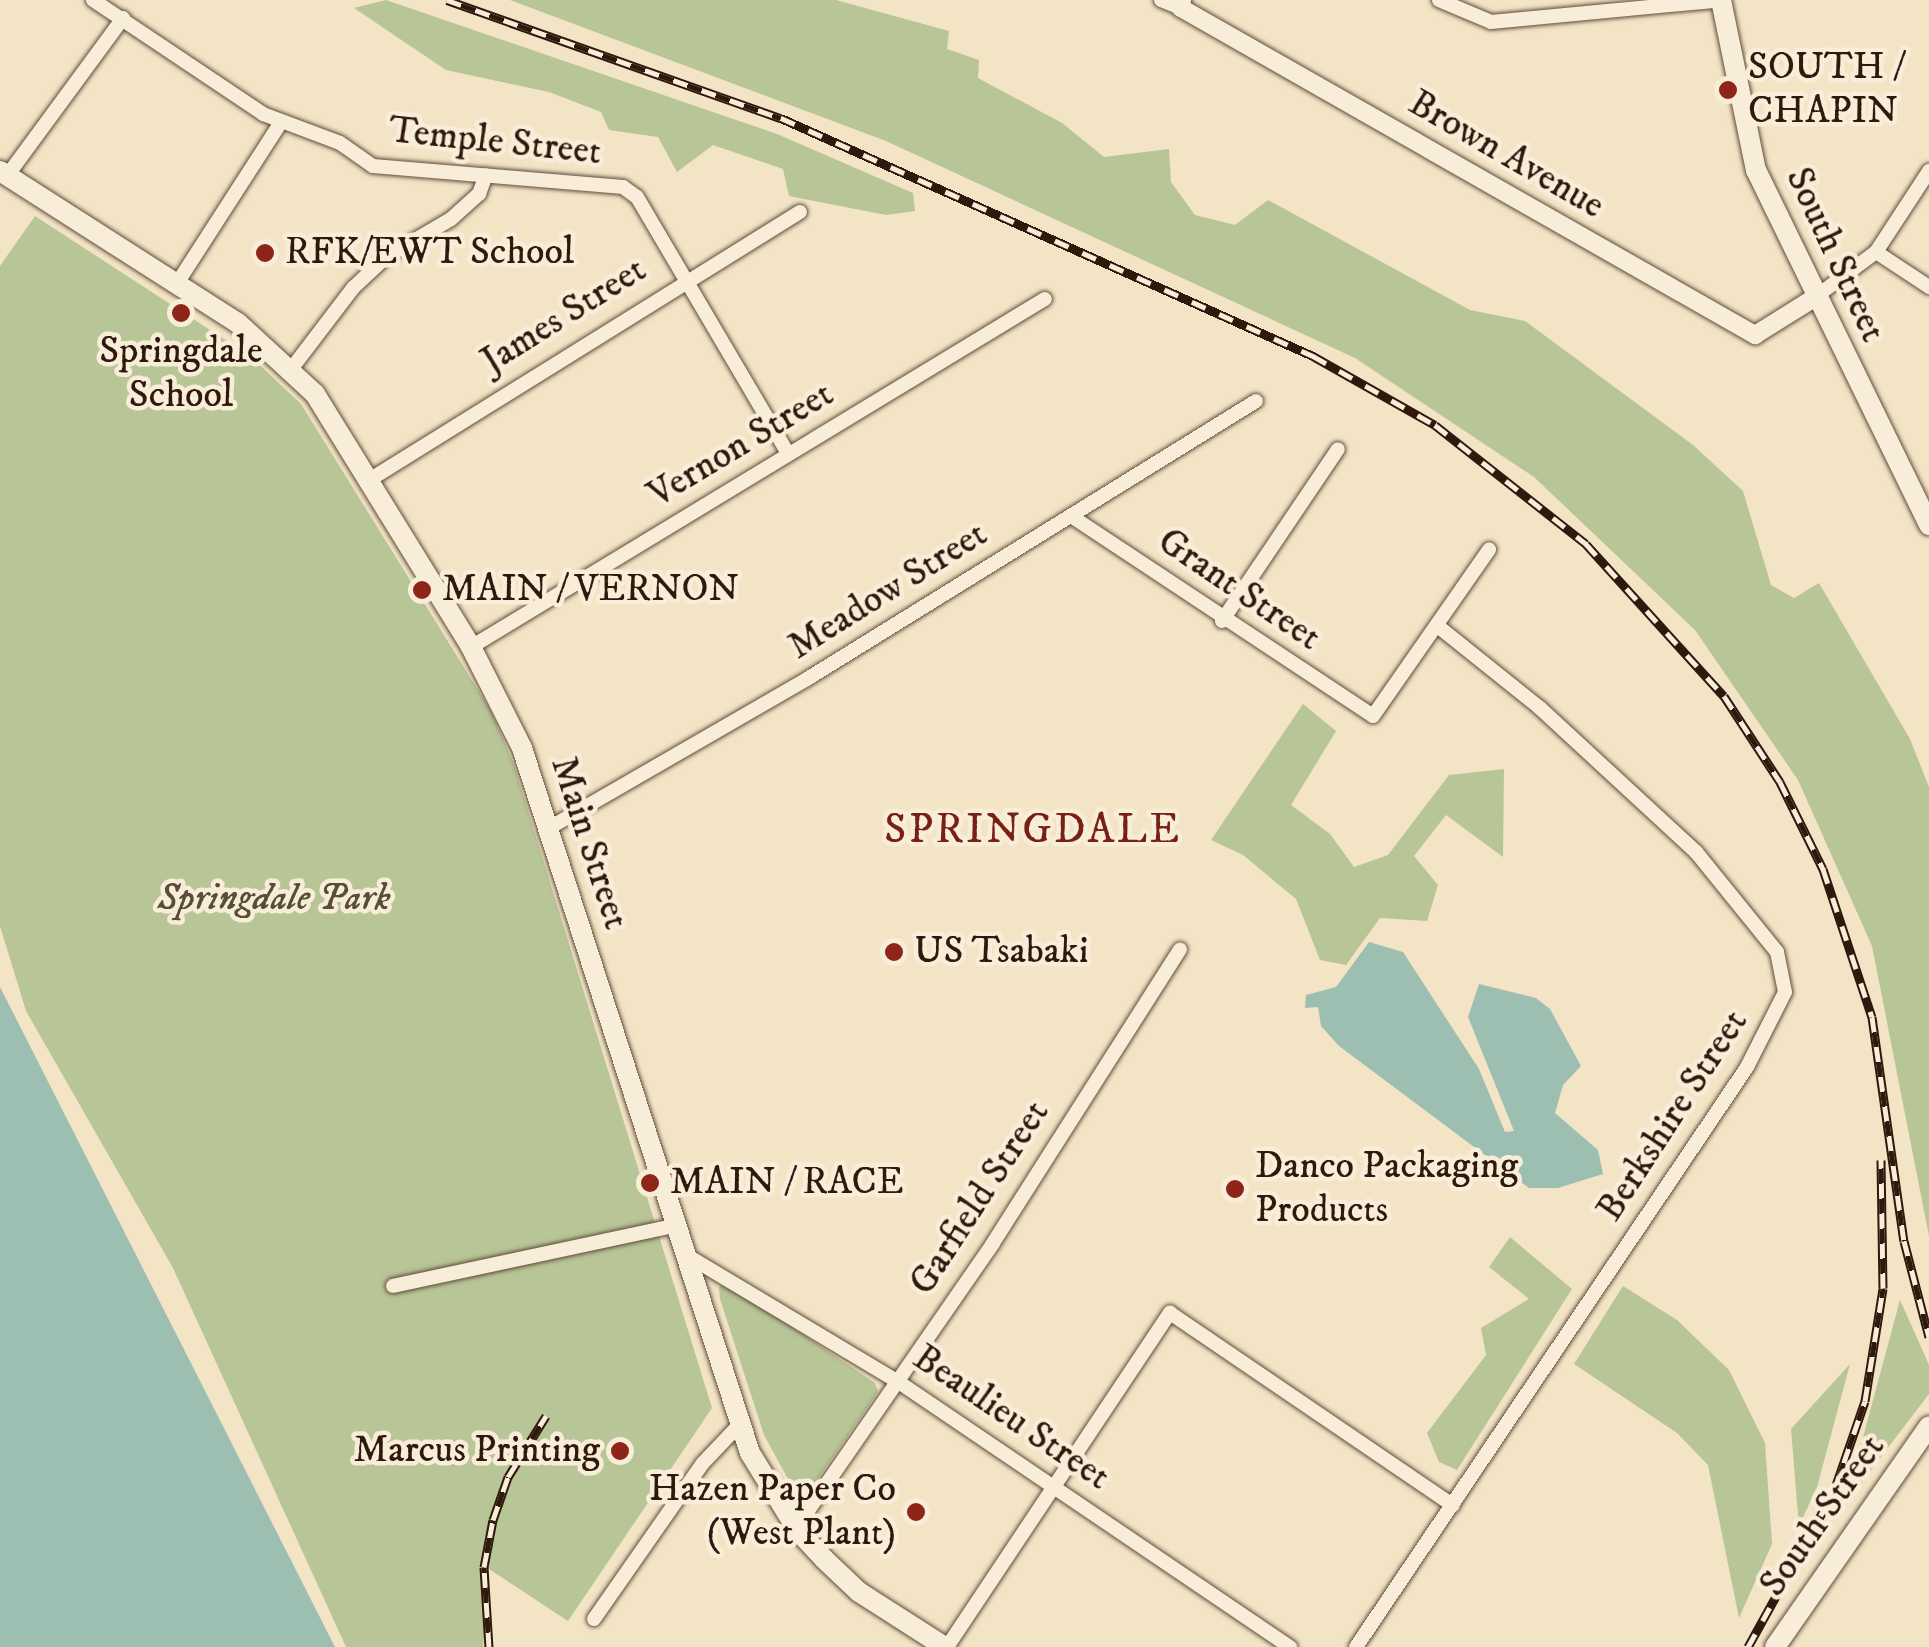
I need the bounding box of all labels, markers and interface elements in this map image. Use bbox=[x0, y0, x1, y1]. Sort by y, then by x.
place label: SOUTH / CHAPIN bbox=[1748, 45, 1903, 134]
marker: SOUTH / CHAPIN bbox=[1717, 79, 1739, 101]
street label: Brown Avenue bbox=[1400, 81, 1612, 229]
street label: Temple Street bbox=[387, 108, 603, 176]
street label: South Street bbox=[1775, 161, 1895, 349]
place label: RFK/EWT School bbox=[285, 230, 574, 276]
marker: RFK/EWT School bbox=[254, 242, 276, 264]
street label: James Street bbox=[473, 248, 655, 384]
marker: Springdale School bbox=[170, 302, 192, 324]
place label: Springdale School bbox=[99, 329, 263, 418]
street label: Vernon Street bbox=[640, 372, 842, 518]
street label: Meadow Street bbox=[780, 512, 996, 670]
street label: Grant Street bbox=[1149, 519, 1329, 661]
place label: MAIN / VERNON bbox=[442, 567, 739, 613]
marker: MAIN / VERNON bbox=[411, 579, 433, 601]
street label: Main Street bbox=[540, 751, 638, 935]
district label: SPRINGDALE bbox=[884, 805, 1182, 855]
park label: Springdale Park bbox=[157, 876, 391, 922]
place label: US Tsabaki bbox=[914, 929, 1088, 975]
marker: US Tsabaki bbox=[883, 941, 905, 963]
street label: Berkshire Street bbox=[1588, 1002, 1758, 1230]
street label: Garfield Street bbox=[900, 1092, 1060, 1304]
place label: Danco Packaging Products bbox=[1255, 1144, 1518, 1234]
place label: MAIN / RACE bbox=[670, 1160, 904, 1206]
marker: MAIN / RACE bbox=[639, 1172, 661, 1194]
marker: Danco Packaging Products bbox=[1224, 1178, 1246, 1200]
street label: Beaulieu Street bbox=[904, 1335, 1118, 1501]
street label: South Street bbox=[1751, 1426, 1895, 1606]
place label: Marcus Printing bbox=[354, 1428, 600, 1474]
marker: Marcus Printing bbox=[609, 1440, 631, 1462]
place label: Hazen Paper Co (West Plant) bbox=[649, 1467, 896, 1556]
marker: Hazen Paper Co (West Plant) bbox=[905, 1501, 927, 1523]

